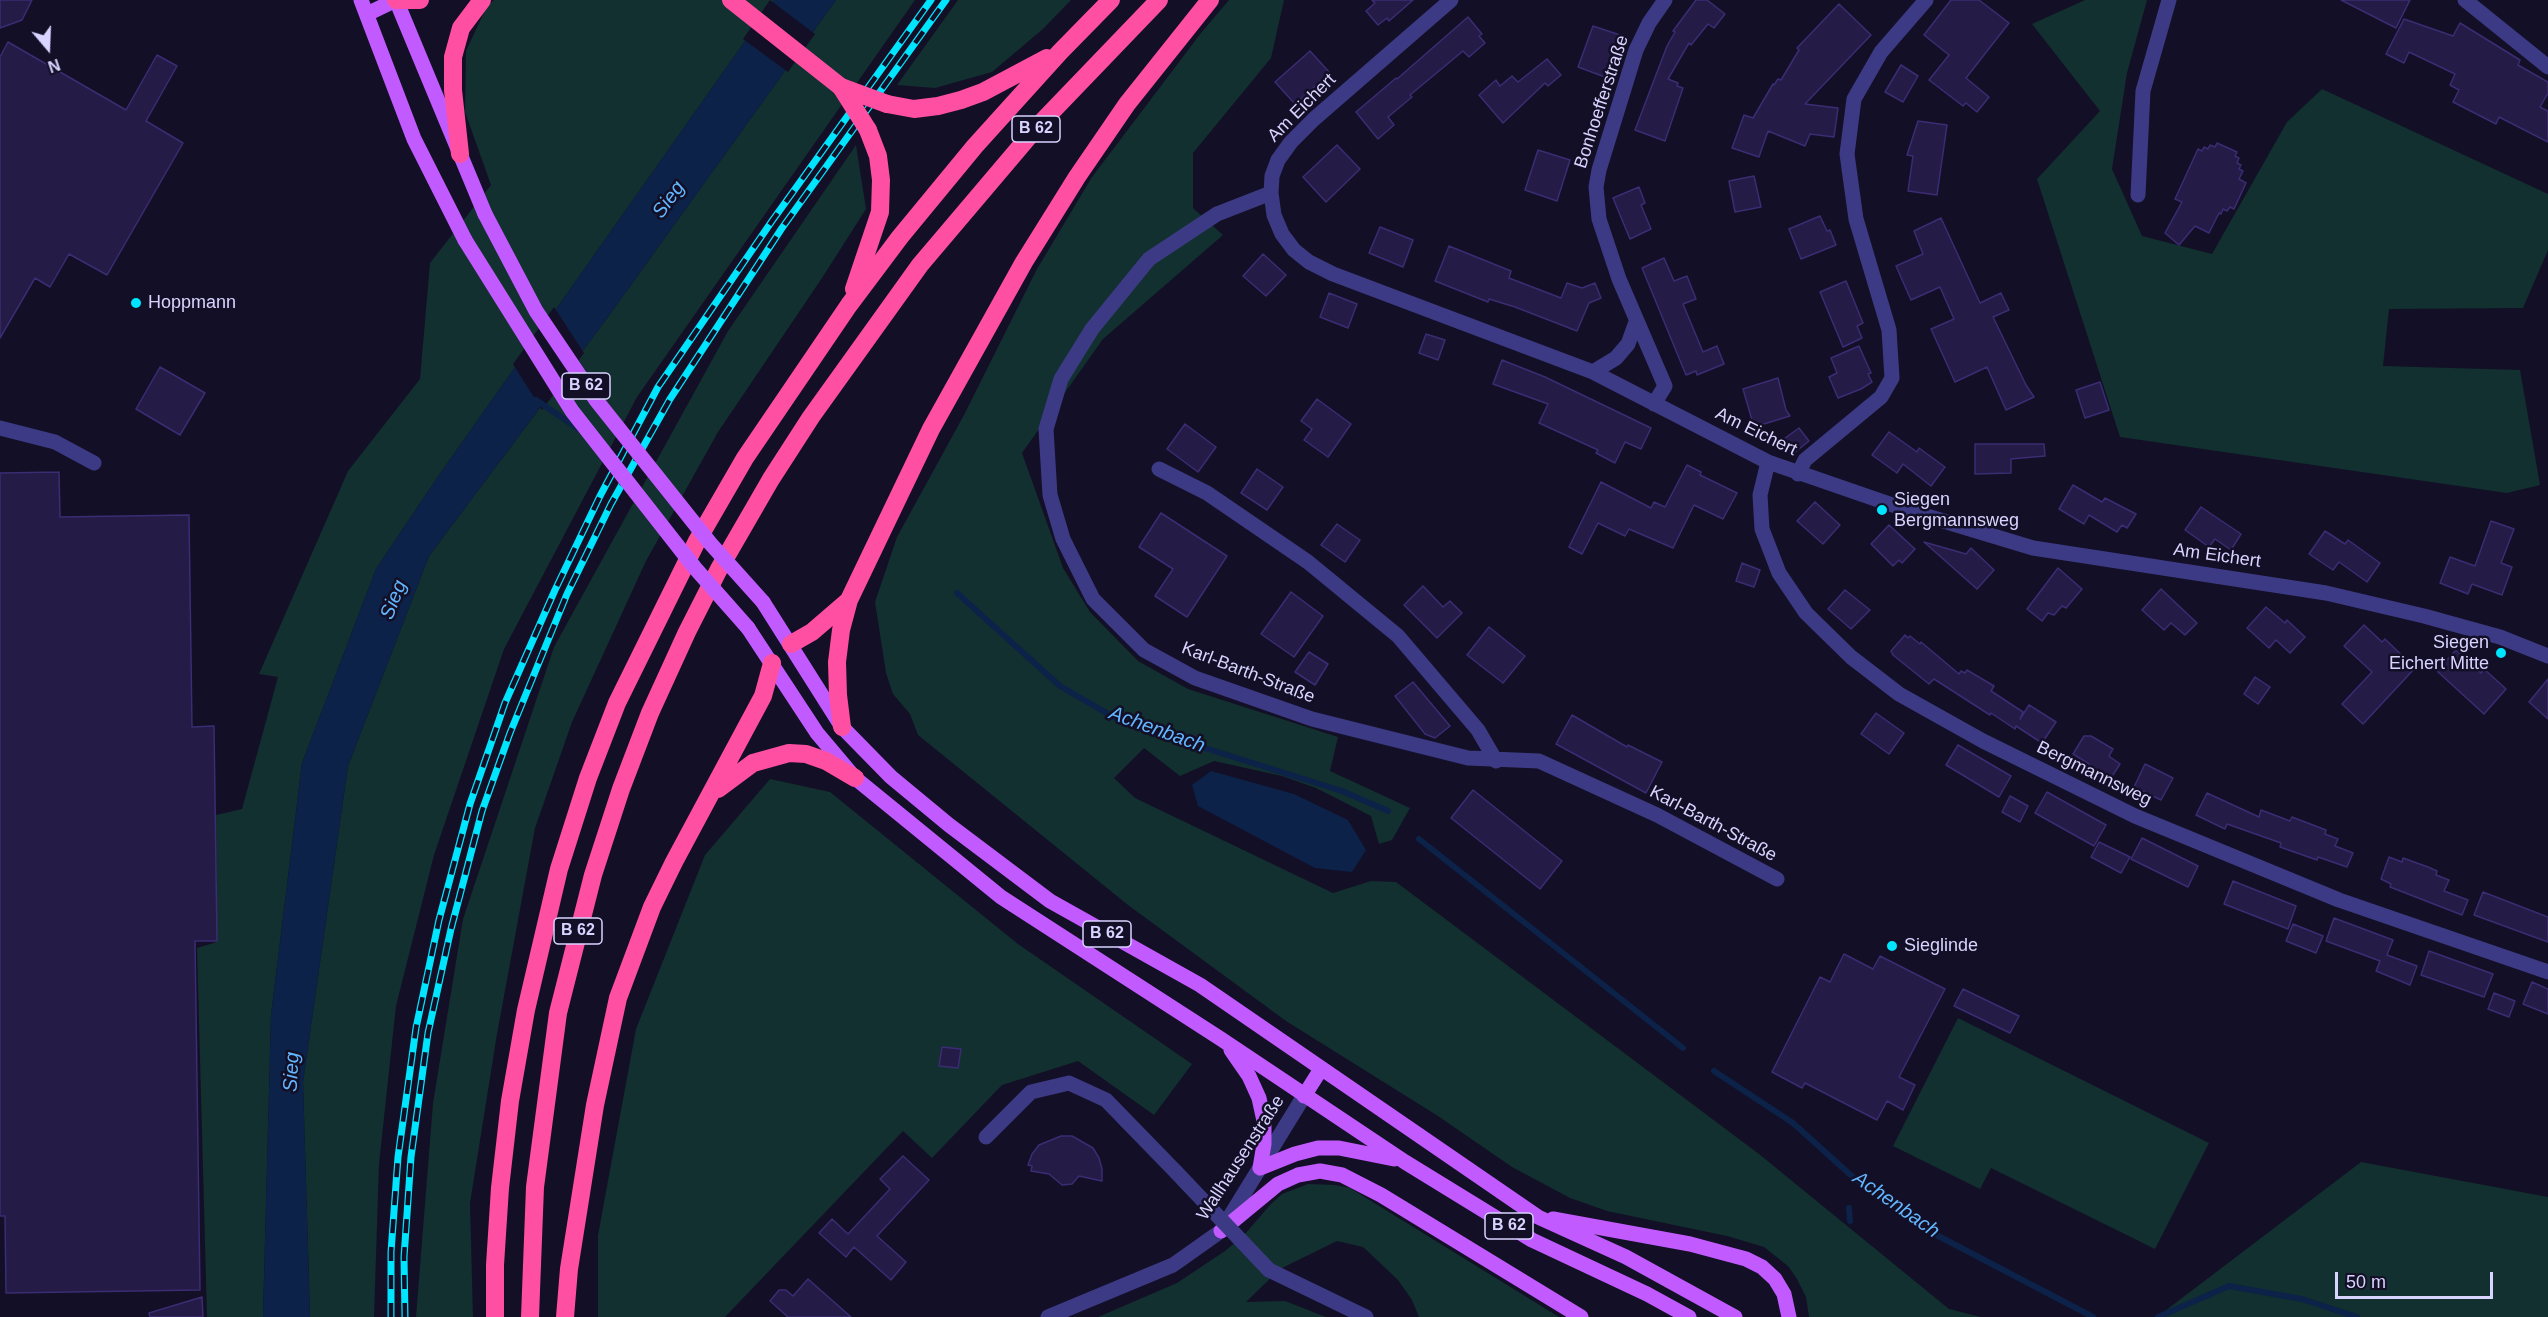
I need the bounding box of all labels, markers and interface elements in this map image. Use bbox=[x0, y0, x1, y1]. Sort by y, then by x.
north arrow bbox=[18, 18, 78, 78]
street label: Bonhoefferstraße bbox=[1570, 33, 1634, 171]
text: N bbox=[46, 56, 62, 75]
street label: Am Eichert bbox=[1263, 69, 1341, 147]
road number: B 62 bbox=[1012, 116, 1060, 142]
water label: Sieg bbox=[648, 177, 690, 223]
place label: Hoppmann bbox=[148, 292, 236, 314]
marker: Hoppmann bbox=[129, 296, 143, 310]
road number: B 62 bbox=[562, 373, 610, 399]
street label: Am Eichert bbox=[1712, 403, 1800, 461]
place label: Siegen Bergmannsweg bbox=[1894, 489, 2019, 532]
marker: Siegen Bergmannsweg bbox=[1875, 503, 1889, 517]
street label: Am Eichert bbox=[2172, 539, 2262, 573]
water label: Sieg bbox=[375, 577, 413, 623]
place label: Siegen Eichert Mitte bbox=[2389, 632, 2489, 674]
street label: Karl-Barth-Straße bbox=[1178, 638, 1318, 708]
marker: Siegen Eichert Mitte bbox=[2494, 646, 2508, 660]
water label: Achenbach bbox=[1106, 702, 1208, 758]
street label: Bergmannsweg bbox=[2033, 737, 2155, 811]
street label: Karl-Barth-Straße bbox=[1646, 781, 1780, 867]
road number: B 62 bbox=[554, 918, 602, 944]
road number: B 62 bbox=[1083, 921, 1131, 947]
place label: Sieglinde bbox=[1904, 935, 1978, 957]
marker: Sieglinde bbox=[1885, 939, 1899, 953]
water label: Sieg bbox=[279, 1051, 305, 1093]
street label: Wallhausenstraße bbox=[1193, 1092, 1289, 1224]
water label: Achenbach bbox=[1848, 1166, 1944, 1244]
road number: B 62 bbox=[1485, 1213, 1533, 1239]
scale bar bbox=[2338, 1260, 2496, 1298]
text: 50 m bbox=[2346, 1272, 2386, 1292]

